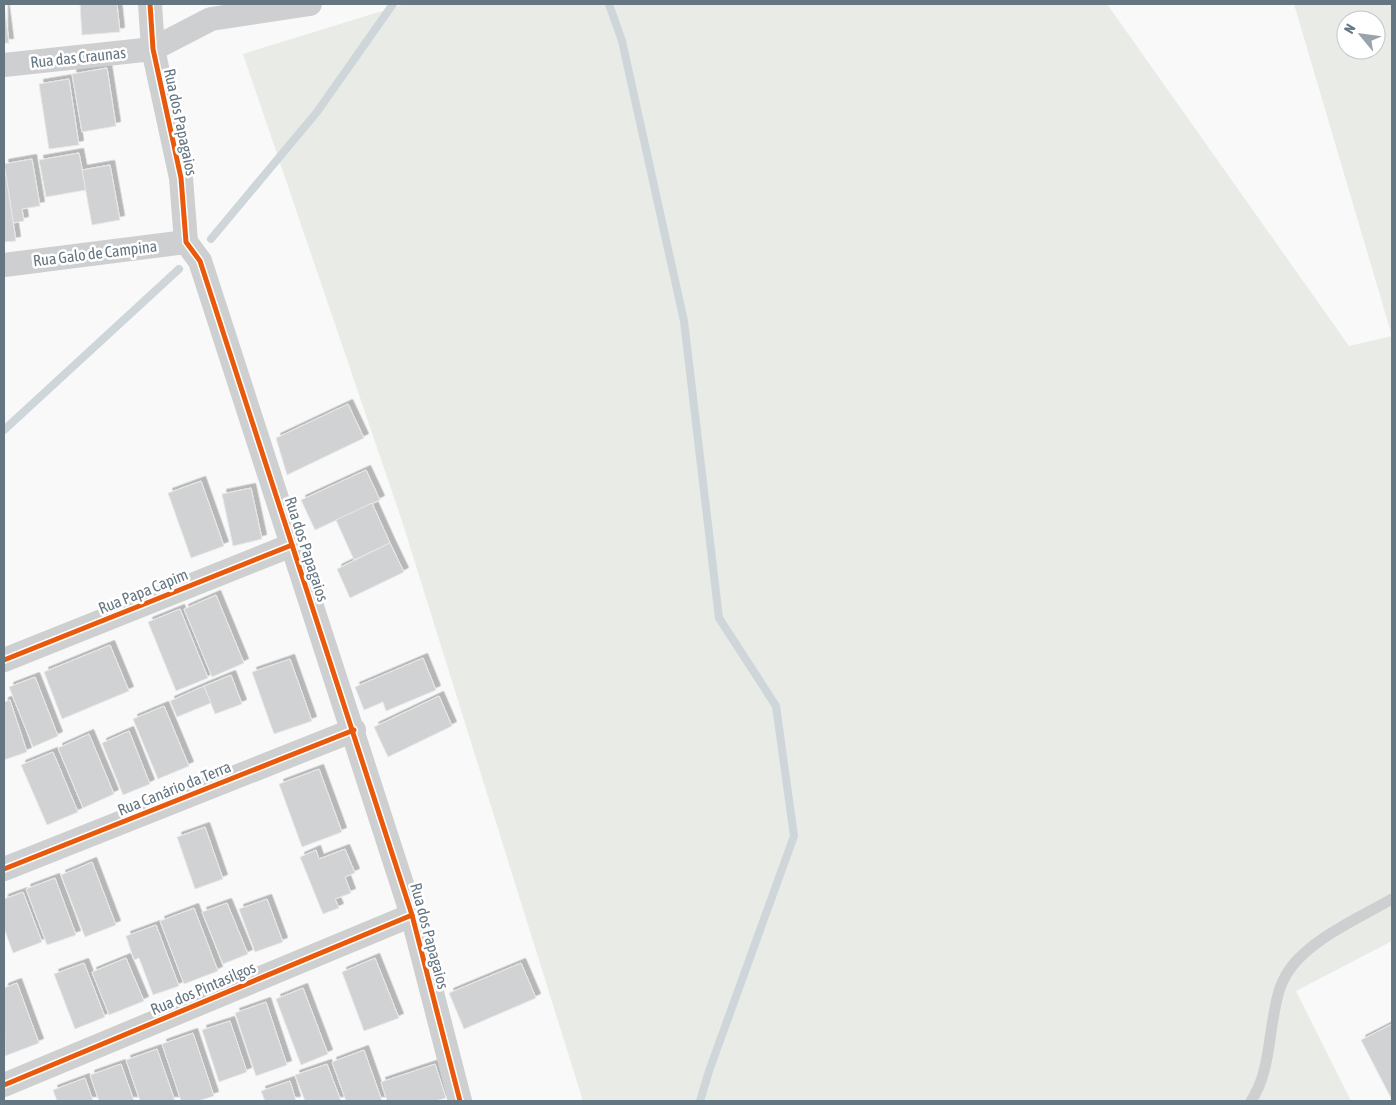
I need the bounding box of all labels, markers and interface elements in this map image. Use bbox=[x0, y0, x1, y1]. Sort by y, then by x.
north arrow bbox=[1336, 10, 1386, 60]
text: N bbox=[1341, 21, 1359, 36]
street label: Rua das Craunas bbox=[29, 43, 127, 71]
street label: Rua dos Papagaios bbox=[160, 67, 201, 178]
street label: Rua Galo de Campina bbox=[32, 236, 158, 271]
street label: Rua dos Papagaios bbox=[281, 494, 333, 604]
street label: Rua Papa Capim bbox=[96, 565, 191, 618]
street label: Rua Canário da Terra bbox=[115, 757, 233, 819]
street label: Rua dos Papagaios bbox=[406, 881, 453, 992]
street label: Rua dos Pintasilgos bbox=[148, 958, 259, 1019]

